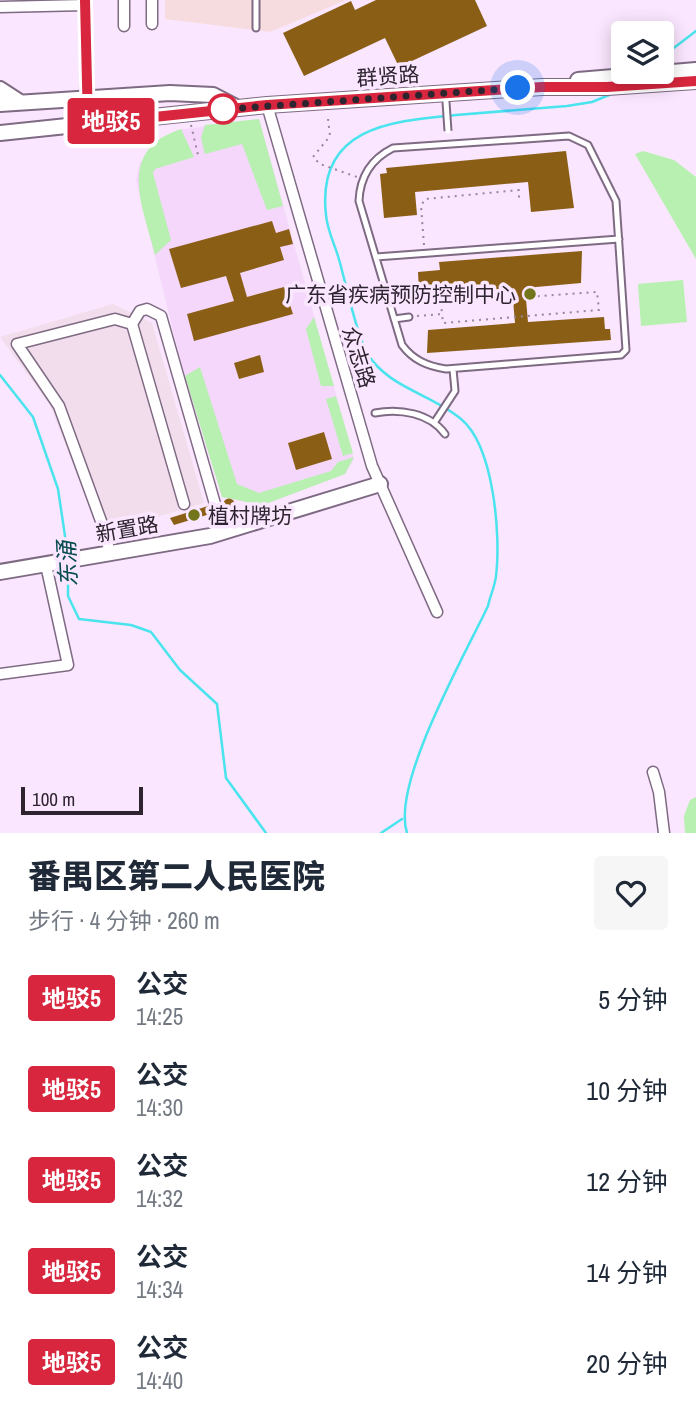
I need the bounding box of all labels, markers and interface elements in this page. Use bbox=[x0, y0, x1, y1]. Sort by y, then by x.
map controls bbox=[611, 21, 674, 84]
button: layers bbox=[611, 21, 674, 84]
street label: 群贤路 bbox=[356, 59, 420, 93]
your location bbox=[500, 70, 535, 105]
unlabelled marker bbox=[208, 94, 238, 124]
line badge: 地驳5 bbox=[71, 98, 151, 144]
text: 地驳5 bbox=[82, 105, 140, 137]
place label: 广东省疾病预防控制中心 bbox=[285, 280, 516, 309]
marker: 广东省疾病预防控制中心 bbox=[522, 286, 538, 302]
street label: 众志路 bbox=[336, 323, 382, 391]
place label: 植村牌坊 bbox=[208, 501, 292, 530]
marker: 植村牌坊 bbox=[186, 507, 202, 523]
street label: 新置路 bbox=[93, 509, 161, 549]
water label: 东涌 bbox=[50, 537, 84, 588]
scale bar bbox=[21, 784, 144, 816]
text: 100 m bbox=[32, 786, 75, 812]
text: 番禺区第二人民医院 bbox=[28, 854, 325, 898]
button: heart bbox=[594, 856, 668, 930]
text: 步行 · 4 分钟 · 260 m bbox=[28, 905, 220, 936]
text: 公交 bbox=[136, 966, 188, 1001]
text: 地驳5 bbox=[42, 982, 101, 1014]
text: 5 分钟 bbox=[598, 982, 668, 1017]
text: 14:25 bbox=[136, 1001, 183, 1032]
text: 公交 bbox=[136, 1057, 188, 1092]
text: 地驳5 bbox=[42, 1073, 101, 1105]
text: 10 分钟 bbox=[586, 1073, 668, 1108]
text: 14:30 bbox=[136, 1092, 183, 1123]
text: 公交 bbox=[136, 1148, 188, 1183]
text: 地驳5 bbox=[42, 1164, 101, 1196]
text: 12 分钟 bbox=[586, 1164, 668, 1199]
text: 14:32 bbox=[136, 1183, 183, 1214]
text: 公交 bbox=[136, 1239, 188, 1274]
text: 地驳5 bbox=[42, 1255, 101, 1287]
text: 14 分钟 bbox=[586, 1255, 668, 1290]
text: 14:34 bbox=[136, 1274, 183, 1305]
text: 公交 bbox=[136, 1330, 188, 1365]
text: 地驳5 bbox=[42, 1346, 101, 1378]
text: 20 分钟 bbox=[586, 1346, 668, 1381]
text: 14:40 bbox=[136, 1365, 183, 1396]

